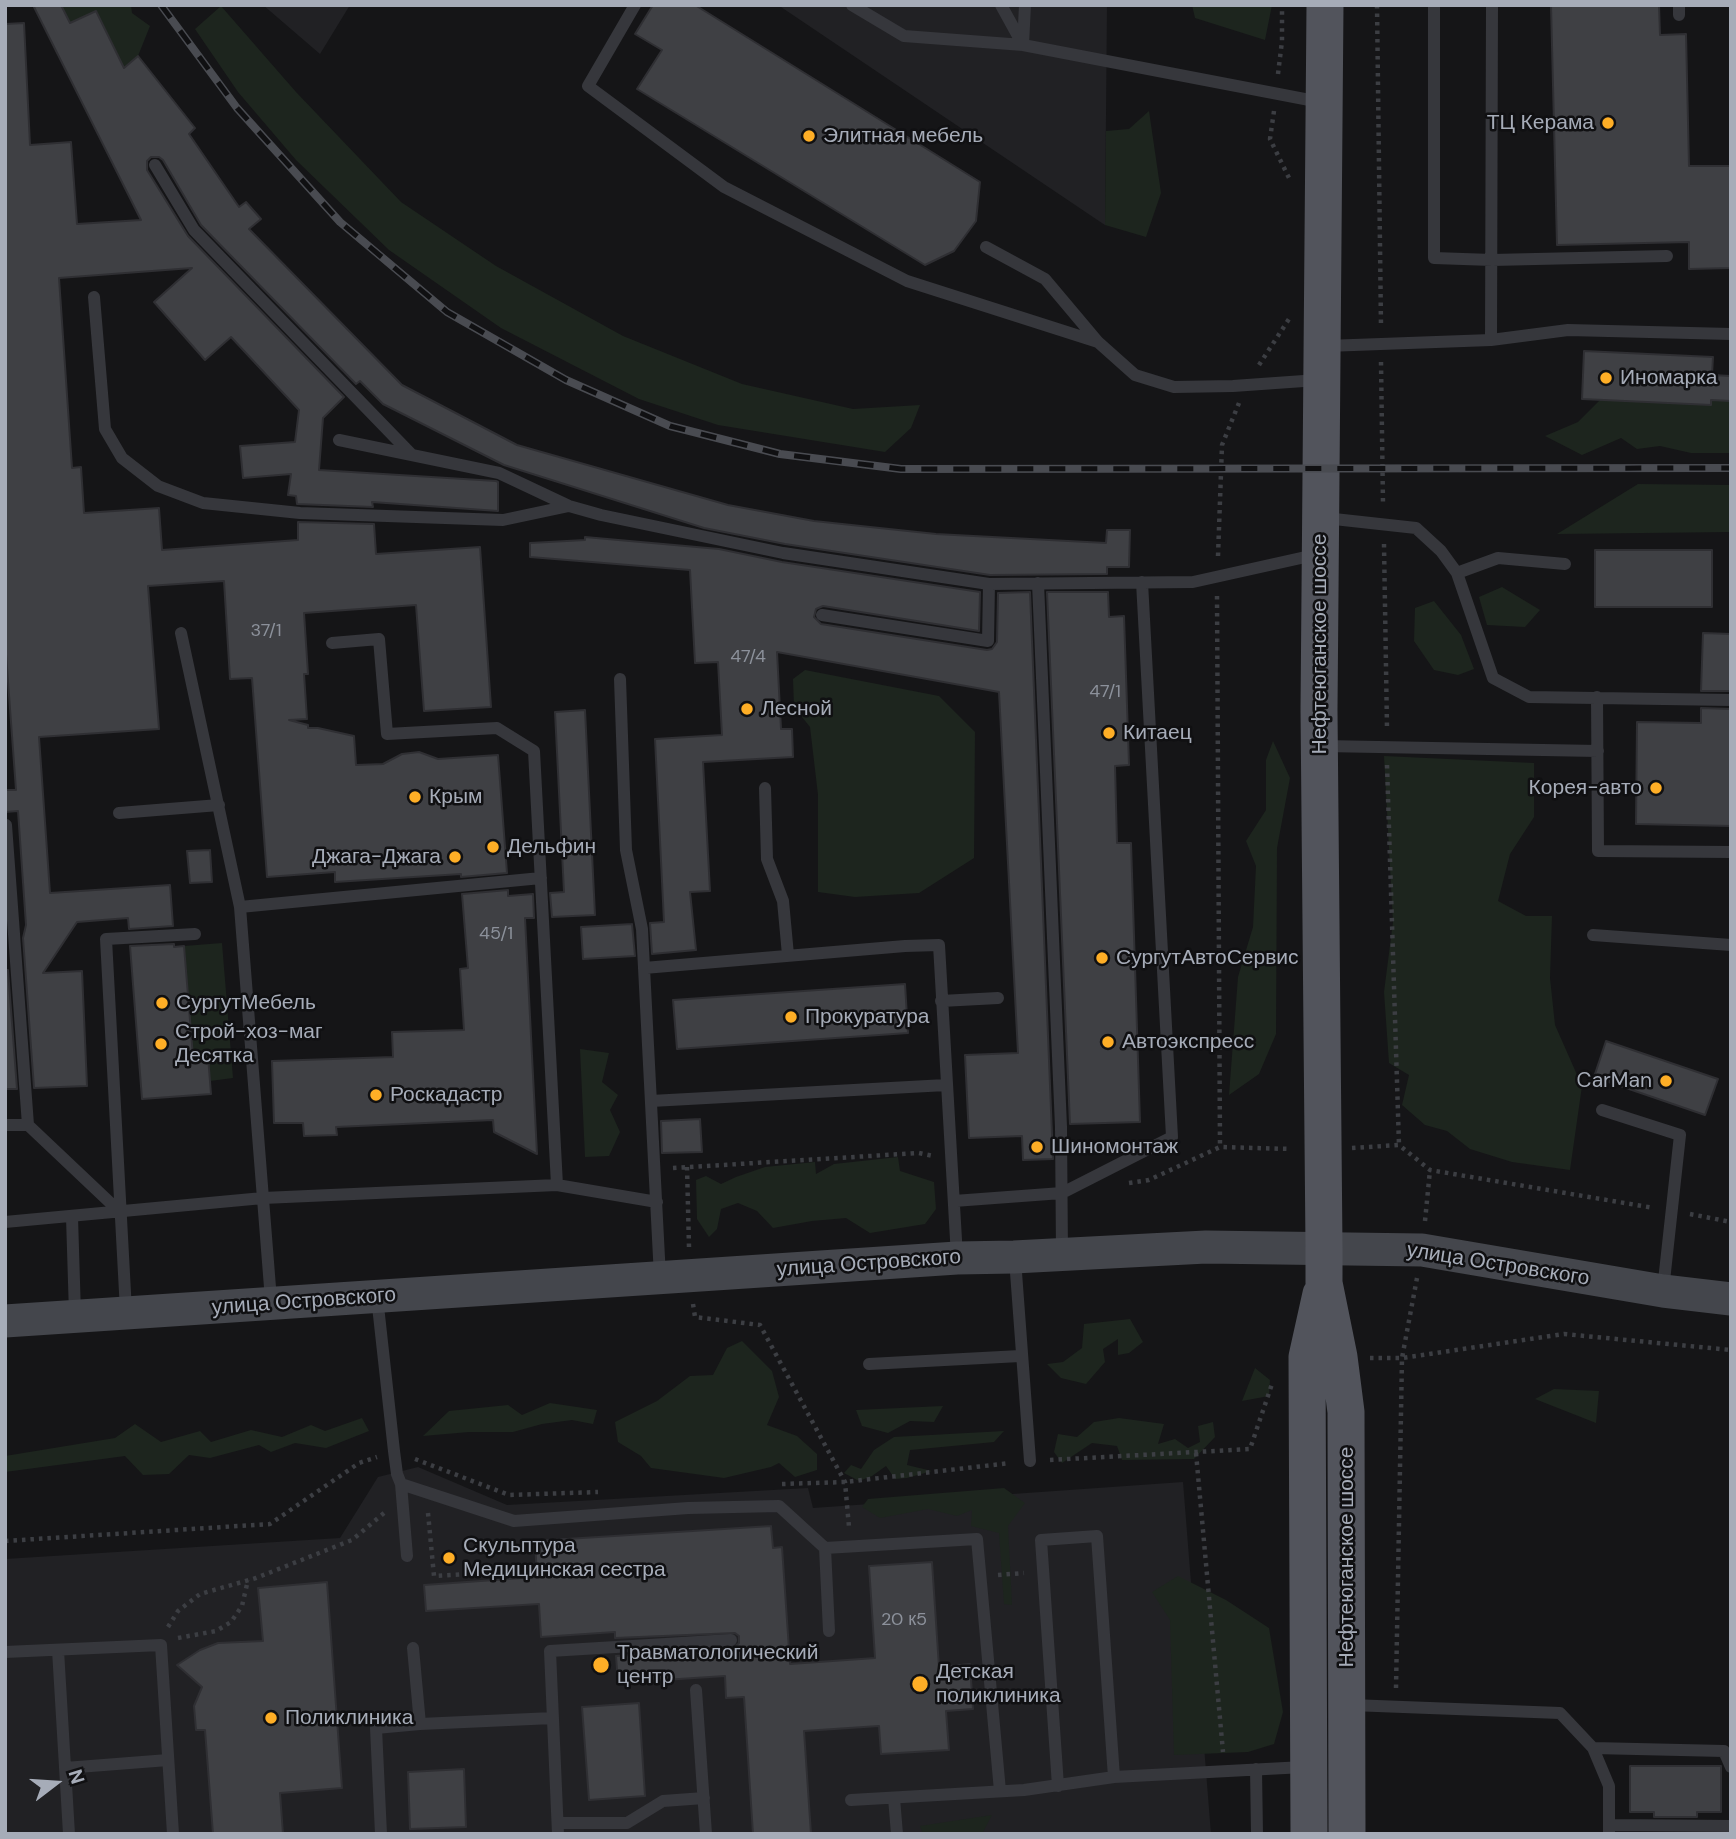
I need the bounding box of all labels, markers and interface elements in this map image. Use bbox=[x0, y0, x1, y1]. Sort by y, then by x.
place label: ТЦ Керама bbox=[1487, 110, 1594, 136]
marker: ТЦ Керама bbox=[1600, 115, 1616, 131]
place label: Элитная мебель bbox=[823, 123, 983, 149]
marker: Элитная мебель bbox=[801, 128, 817, 144]
place label: Иномарка bbox=[1620, 365, 1717, 391]
marker: Иномарка bbox=[1598, 370, 1614, 386]
street label: Нефтеюганское шоссе bbox=[1307, 533, 1333, 755]
house number: 37/1 bbox=[250, 620, 282, 642]
house number: 47/4 bbox=[730, 646, 766, 668]
house number: 47/1 bbox=[1089, 681, 1121, 703]
place label: Лесной bbox=[761, 696, 832, 722]
marker: Лесной bbox=[739, 701, 755, 717]
place label: Китаец bbox=[1123, 720, 1192, 746]
marker: Китаец bbox=[1101, 725, 1117, 741]
place label: Корея-авто bbox=[1529, 775, 1642, 801]
marker: Корея-авто bbox=[1648, 780, 1664, 796]
place label: Крым bbox=[429, 784, 482, 810]
marker: Крым bbox=[407, 789, 423, 805]
place label: Дельфин bbox=[507, 834, 596, 860]
marker: Дельфин bbox=[485, 839, 501, 855]
place label: Джага-Джага bbox=[312, 844, 441, 870]
marker: Джага-Джага bbox=[447, 849, 463, 865]
house number: 45/1 bbox=[479, 923, 513, 945]
place label: СургутАвтоСервис bbox=[1116, 945, 1299, 971]
marker: СургутАвтоСервис bbox=[1094, 950, 1110, 966]
place label: СургутМебель bbox=[176, 990, 316, 1016]
marker: СургутМебель bbox=[154, 995, 170, 1011]
place label: Прокуратура bbox=[805, 1004, 930, 1030]
marker: Прокуратура bbox=[783, 1009, 799, 1025]
place label: Строй-хоз-маг Десятка bbox=[175, 1019, 323, 1069]
place label: Автоэкспресс bbox=[1122, 1029, 1254, 1055]
marker: Автоэкспресс bbox=[1100, 1034, 1116, 1050]
marker: Строй-хоз-маг Десятка bbox=[153, 1036, 169, 1052]
place label: CarMan bbox=[1577, 1068, 1652, 1094]
marker: CarMan bbox=[1658, 1073, 1674, 1089]
place label: Роскадастр bbox=[390, 1082, 502, 1108]
marker: Роскадастр bbox=[368, 1087, 384, 1103]
place label: Шиномонтаж bbox=[1051, 1134, 1178, 1160]
marker: Шиномонтаж bbox=[1029, 1139, 1045, 1155]
street label: улица Островского bbox=[1405, 1238, 1591, 1292]
street label: улица Островского bbox=[776, 1245, 962, 1283]
street label: улица Островского bbox=[211, 1283, 397, 1321]
street label: Нефтеюганское шоссе bbox=[1334, 1446, 1360, 1668]
place label: Скульптура Медицинская сестра bbox=[463, 1533, 666, 1583]
marker: Скульптура Медицинская сестра bbox=[441, 1550, 457, 1566]
house number: 20 к5 bbox=[881, 1609, 927, 1631]
place label: Травматологический центр bbox=[617, 1640, 819, 1690]
marker: Травматологический центр bbox=[591, 1655, 611, 1675]
place label: Детская поликлиника bbox=[936, 1659, 1061, 1709]
marker: Детская поликлиника bbox=[910, 1674, 930, 1694]
place label: Поликлиника bbox=[285, 1705, 413, 1731]
marker: Поликлиника bbox=[263, 1710, 279, 1726]
north arrow bbox=[21, 1748, 91, 1818]
text: N bbox=[63, 1766, 91, 1787]

